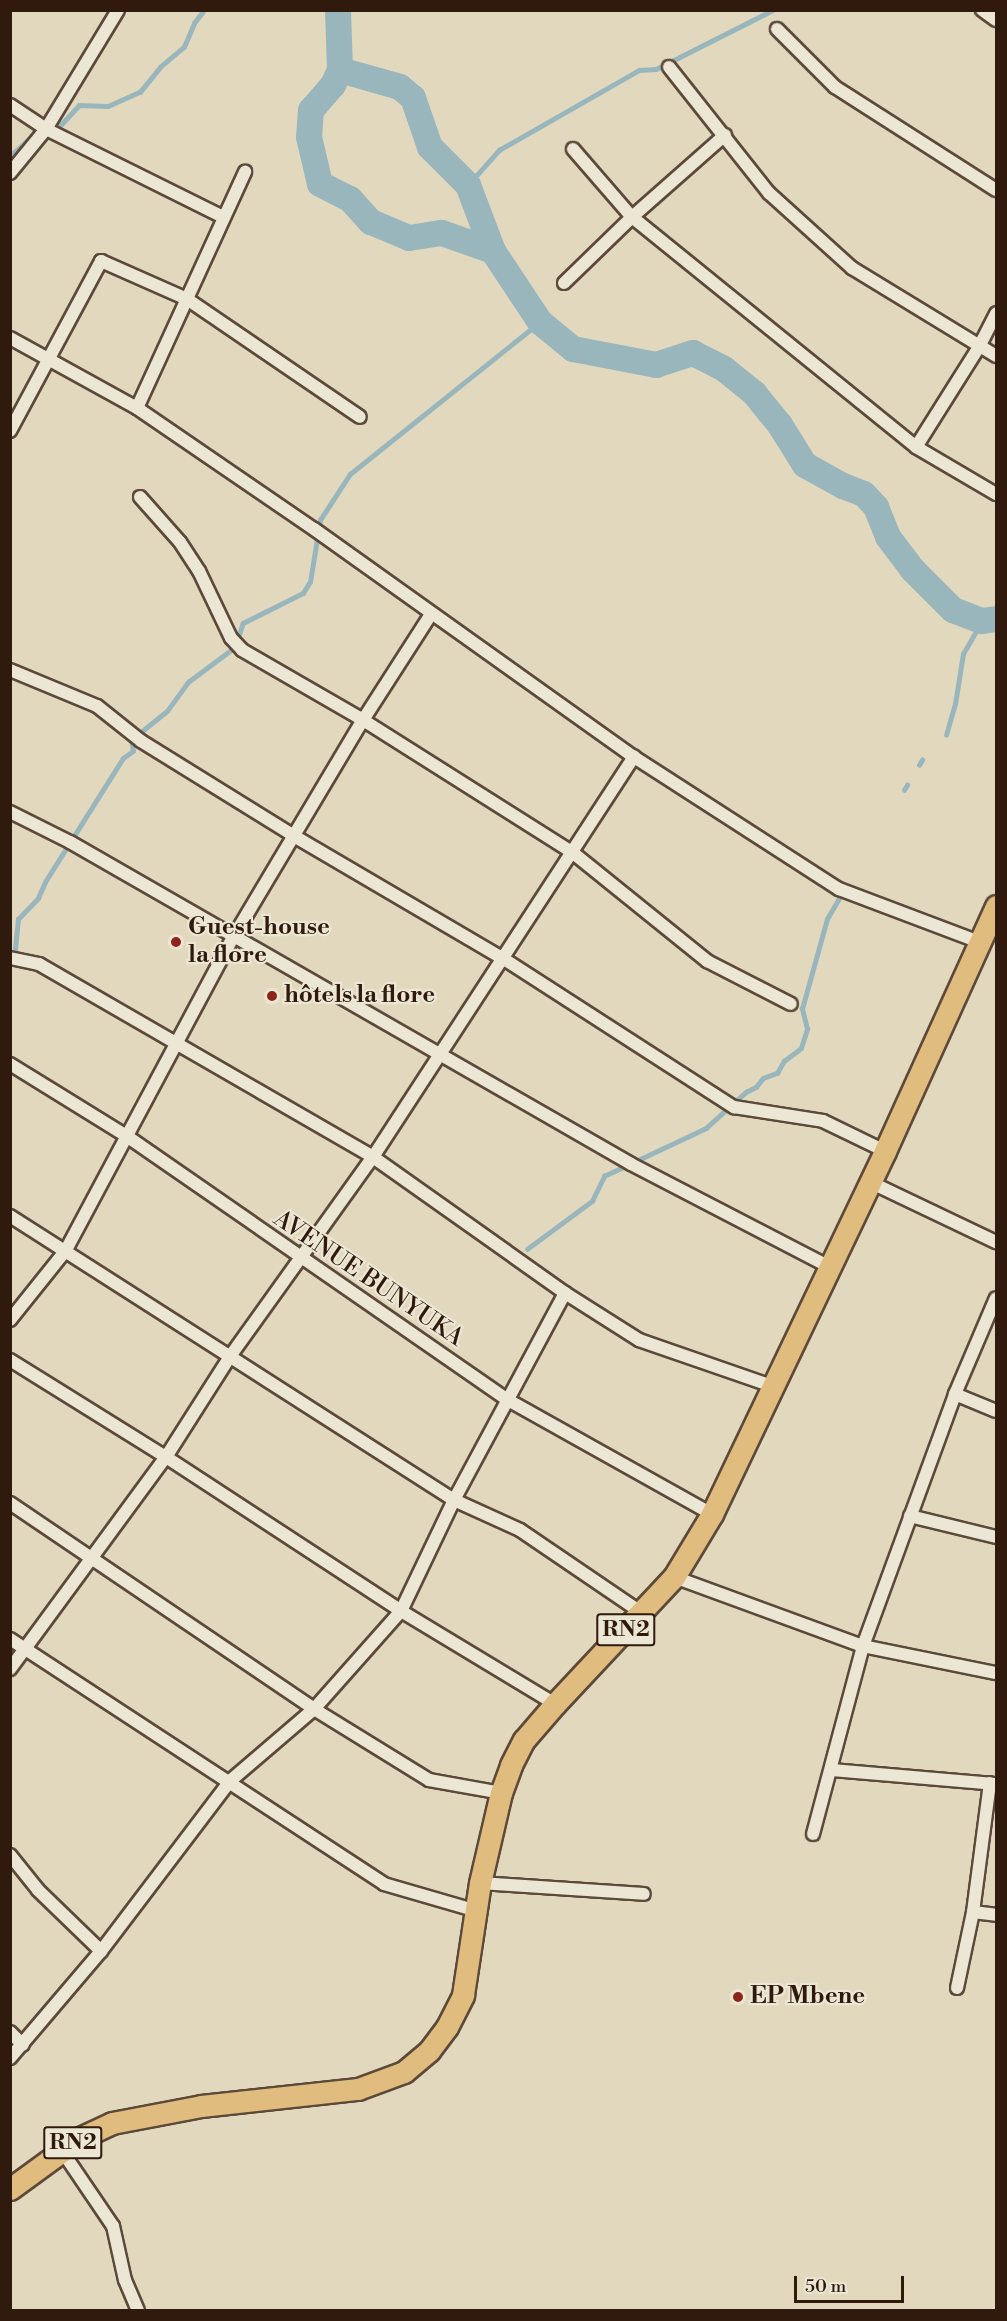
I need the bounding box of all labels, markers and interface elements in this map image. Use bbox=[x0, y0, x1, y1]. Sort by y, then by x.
place label: Guest-house la flore bbox=[188, 914, 330, 970]
marker: Guest-house la flore bbox=[169, 935, 183, 949]
place label: hôtels la flore bbox=[284, 982, 435, 1010]
marker: hôtels la flore bbox=[265, 989, 279, 1003]
street label: AVENUE BUNYUKA bbox=[268, 1205, 468, 1353]
road number: RN2 bbox=[596, 1611, 656, 1649]
place label: EP Mbene bbox=[750, 1983, 865, 2011]
marker: EP Mbene bbox=[731, 1990, 745, 2004]
road number: RN2 bbox=[43, 2124, 103, 2162]
scale bar bbox=[797, 2264, 906, 2302]
text: 50 m bbox=[805, 2275, 846, 2298]

